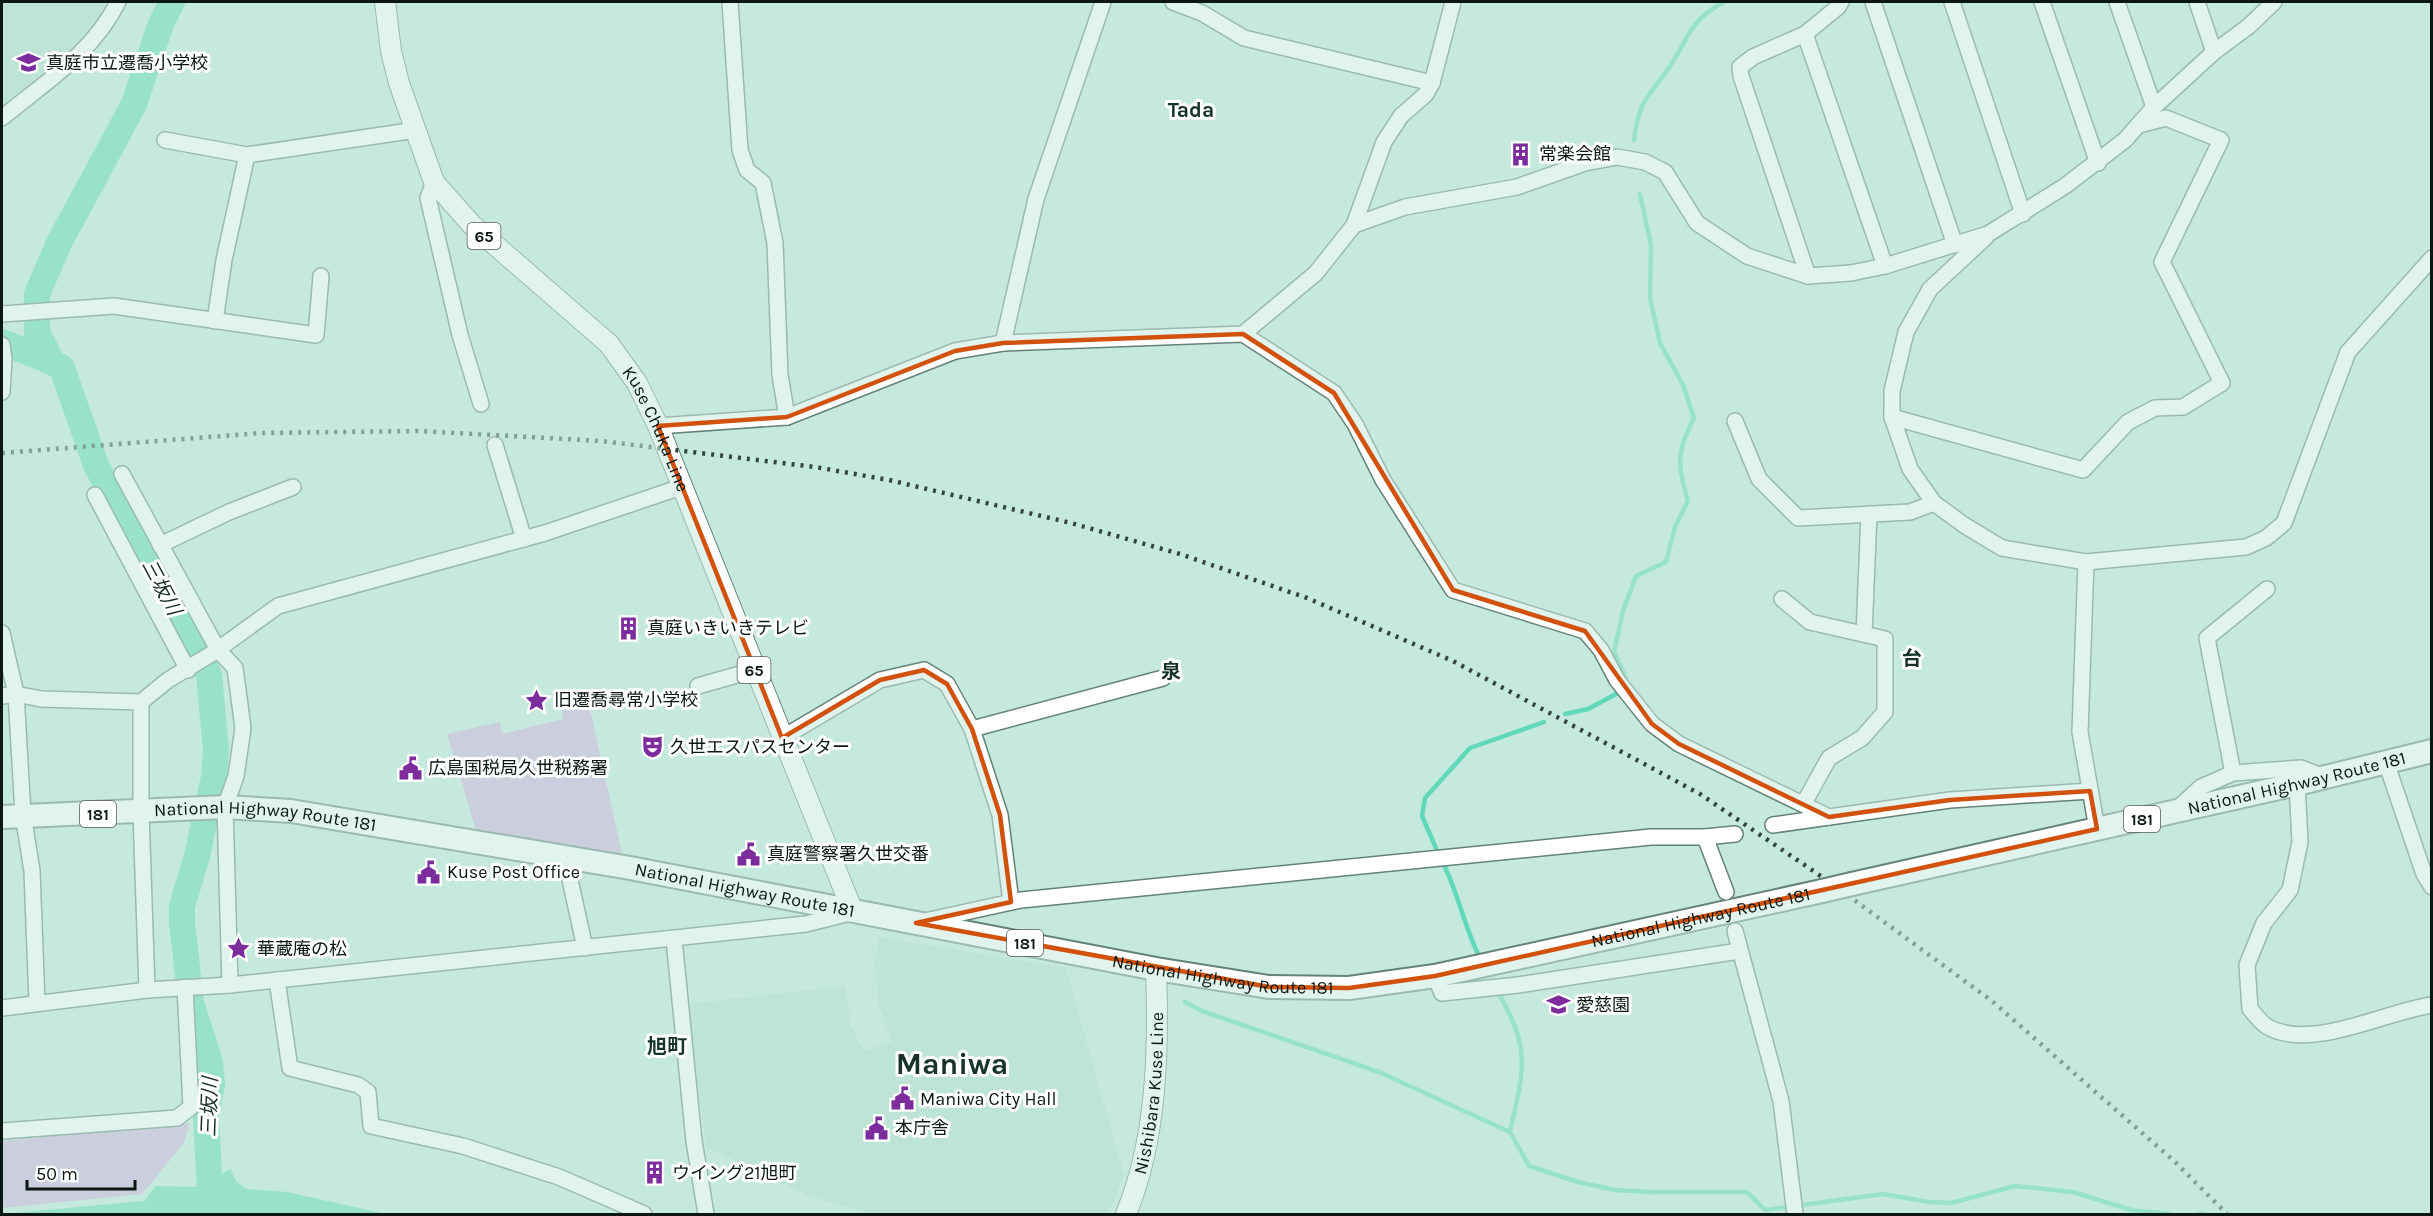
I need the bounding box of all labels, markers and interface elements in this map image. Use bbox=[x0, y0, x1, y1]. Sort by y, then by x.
school or university icon: 真庭市立遷喬小学校 bbox=[15, 50, 41, 76]
place label: 真庭市立遷喬小学校 bbox=[46, 52, 208, 74]
district label: Tada bbox=[1168, 98, 1214, 122]
building icon: 常楽会館 bbox=[1508, 141, 1534, 167]
place label: 常楽会館 bbox=[1539, 143, 1611, 165]
road number: 65 bbox=[468, 223, 500, 249]
street label: Kuse Chuka Line bbox=[617, 362, 694, 495]
water label: 三坂川 bbox=[137, 555, 187, 621]
building icon: 真庭いきいきテレビ bbox=[616, 615, 642, 641]
place label: 真庭いきいきテレビ bbox=[647, 617, 809, 639]
district label: 台 bbox=[1902, 647, 1922, 670]
road number: 65 bbox=[738, 657, 771, 683]
district label: 泉 bbox=[1161, 660, 1181, 683]
place icon: 旧遷喬尋常小学校 bbox=[523, 687, 549, 713]
place label: 旧遷喬尋常小学校 bbox=[554, 689, 698, 711]
theatre icon: 久世エスパスセンター bbox=[639, 734, 665, 760]
place label: 久世エスパスセンター bbox=[670, 736, 850, 758]
street label: National Highway Route 181 bbox=[2185, 747, 2408, 819]
public building icon: 広島国税局久世税務署 bbox=[397, 755, 423, 781]
place label: 広島国税局久世税務署 bbox=[428, 757, 608, 779]
street label: National Highway Route 181 bbox=[154, 796, 378, 836]
road number: 181 bbox=[80, 801, 116, 827]
road number: 181 bbox=[2124, 806, 2160, 832]
public building icon: 真庭警察署久世交番 bbox=[736, 841, 762, 867]
place label: 真庭警察署久世交番 bbox=[767, 843, 929, 865]
street label: National Highway Route 181 bbox=[633, 858, 857, 922]
public building icon: Kuse Post Office bbox=[416, 859, 442, 885]
place label: Kuse Post Office bbox=[447, 861, 580, 883]
street label: National Highway Route 181 bbox=[1589, 883, 1812, 952]
road number: 181 bbox=[1007, 930, 1043, 956]
place icon: 華蔵庵の松 bbox=[226, 936, 252, 962]
place label: 華蔵庵の松 bbox=[257, 938, 347, 960]
street label: National Highway Route 181 bbox=[1110, 950, 1334, 999]
school or university icon: 愛慈園 bbox=[1545, 992, 1571, 1018]
place label: 愛慈園 bbox=[1576, 994, 1630, 1016]
street label: Nishibara Kuse Line bbox=[1129, 1012, 1168, 1177]
district label: 旭町 bbox=[647, 1035, 687, 1058]
district label: Maniwa bbox=[896, 1046, 1008, 1082]
water label: 三坂川 bbox=[197, 1075, 222, 1137]
public building icon: Maniwa City Hall bbox=[889, 1086, 915, 1112]
place label: Maniwa City Hall bbox=[920, 1088, 1056, 1110]
public building icon: 本庁舎 bbox=[864, 1115, 890, 1141]
place label: 本庁舎 bbox=[895, 1117, 949, 1139]
scale bar bbox=[27, 1153, 135, 1191]
building icon: ウイング21旭町 bbox=[641, 1160, 667, 1186]
place label: ウイング21旭町 bbox=[672, 1162, 796, 1184]
text: 50 m bbox=[36, 1163, 78, 1185]

